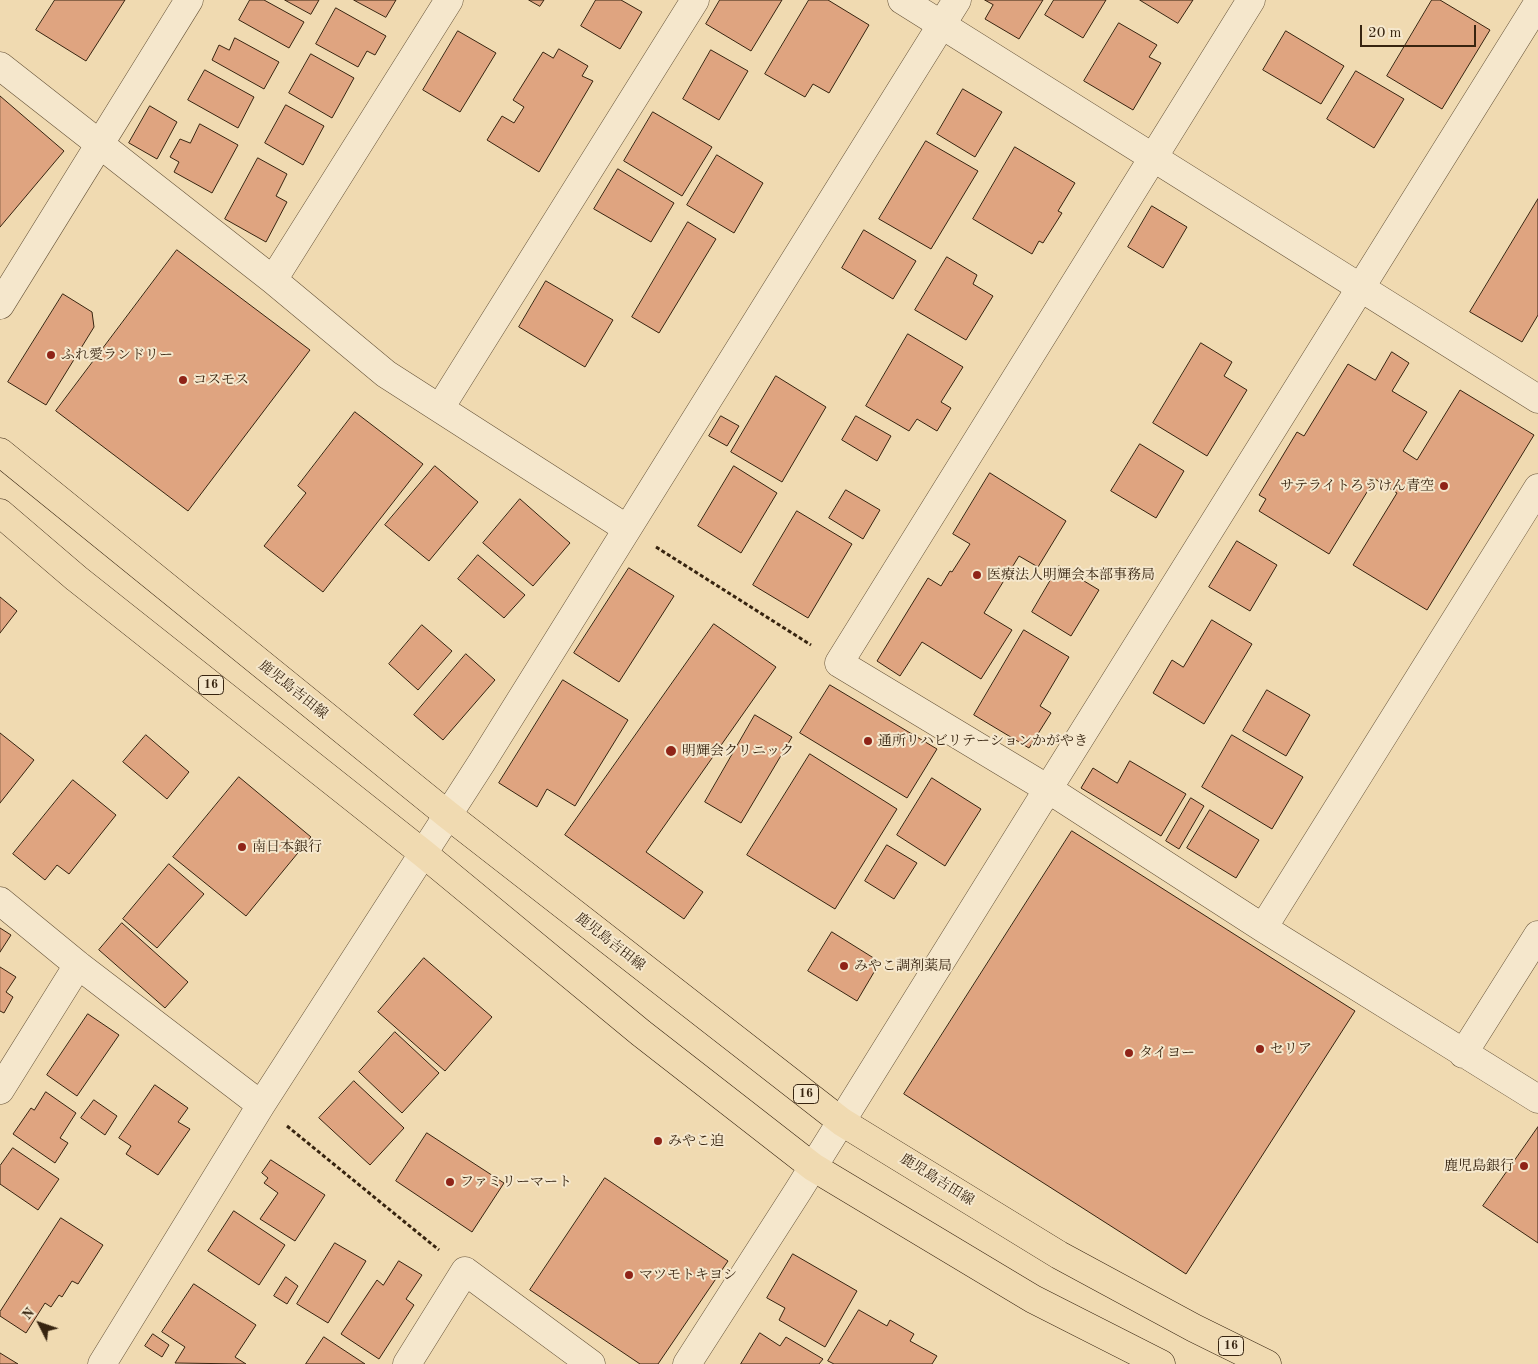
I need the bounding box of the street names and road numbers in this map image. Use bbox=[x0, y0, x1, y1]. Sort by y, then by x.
street label: 鹿児島吉田線 bbox=[255, 657, 331, 723]
road number: 16 bbox=[198, 676, 224, 694]
street label: 鹿児島吉田線 bbox=[572, 910, 648, 974]
road number: 16 bbox=[794, 1084, 818, 1104]
street label: 鹿児島吉田線 bbox=[897, 1151, 977, 1209]
road number: 16 bbox=[1218, 1336, 1244, 1355]

